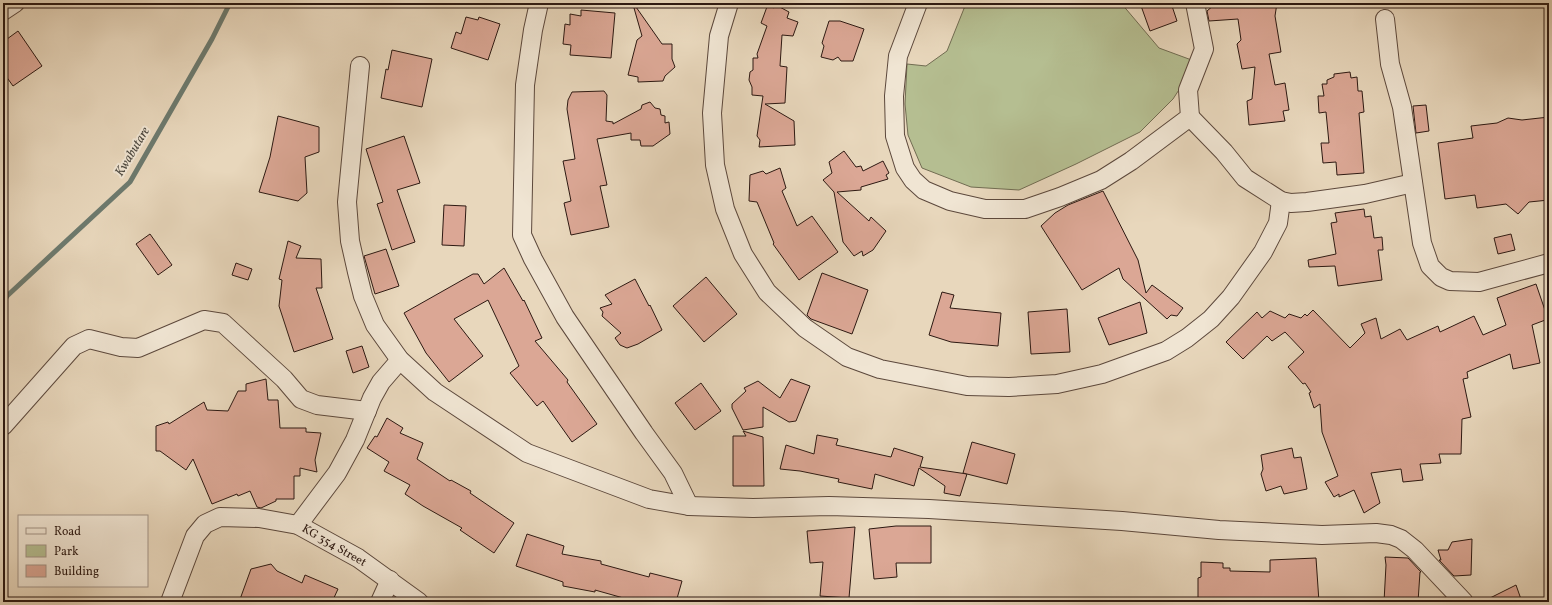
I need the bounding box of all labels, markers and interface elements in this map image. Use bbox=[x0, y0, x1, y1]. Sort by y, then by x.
water label: Kwabutare bbox=[111, 124, 155, 180]
legend bbox=[18, 515, 148, 587]
street label: KG 354 Street bbox=[299, 521, 369, 571]
text: Road bbox=[54, 524, 81, 540]
text: Park bbox=[54, 544, 79, 560]
text: Building bbox=[54, 564, 99, 580]

